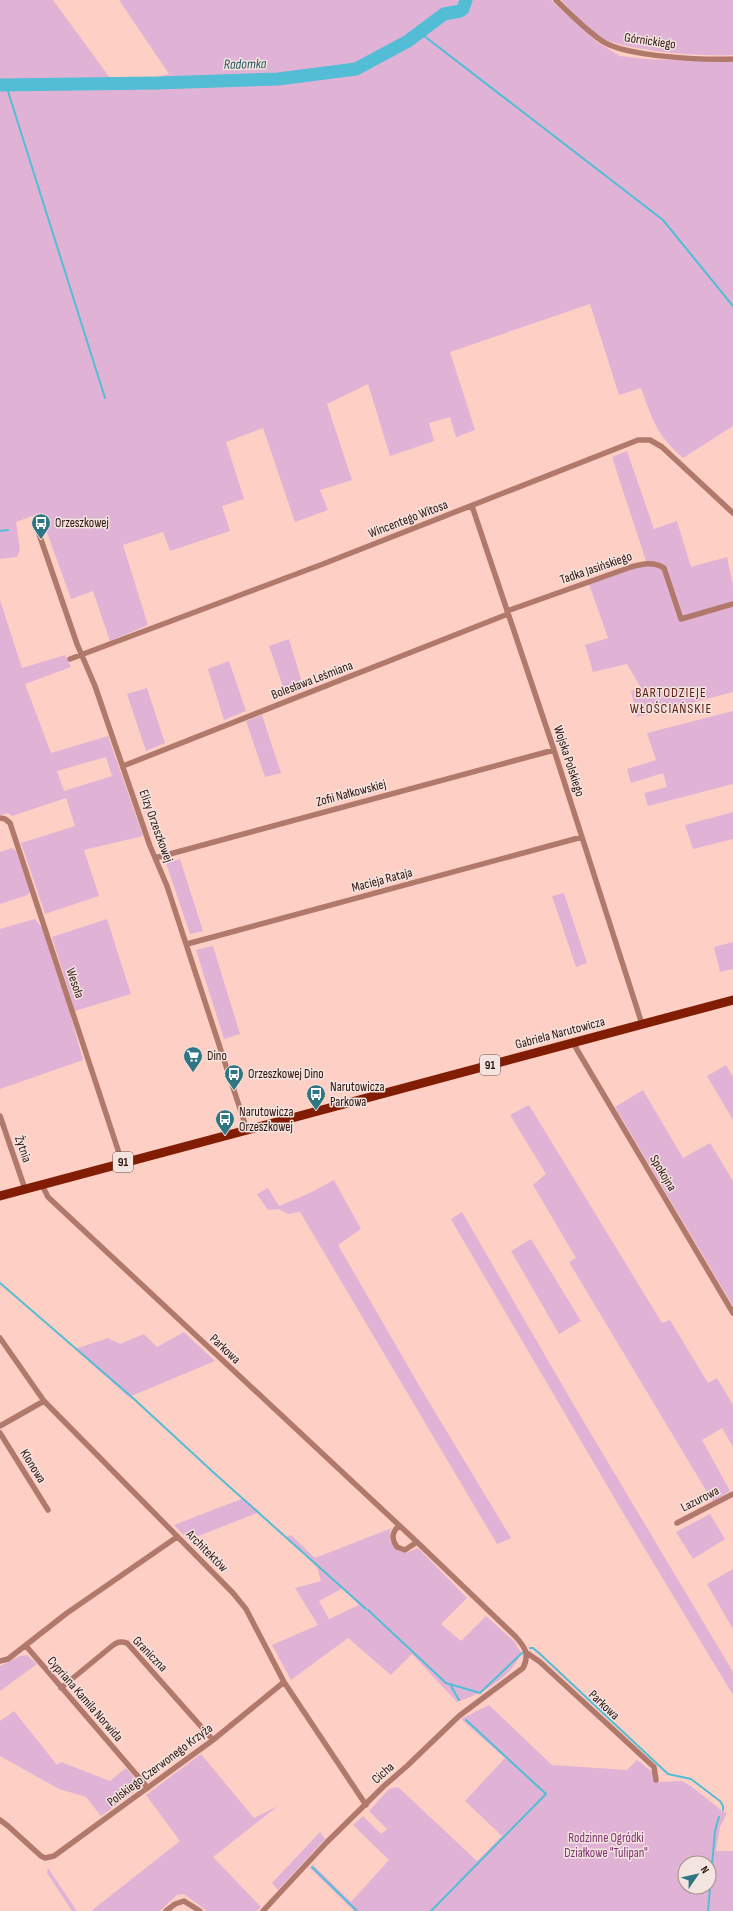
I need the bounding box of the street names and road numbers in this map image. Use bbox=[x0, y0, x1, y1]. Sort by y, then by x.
street label: Górnickiego bbox=[623, 29, 677, 53]
street label: Wincentego Witosa bbox=[366, 496, 450, 542]
street label: Tadka Jasińskiego bbox=[558, 548, 634, 588]
street label: Bolesława Leśmiana bbox=[269, 657, 355, 703]
street label: Wojska Polskiego bbox=[550, 723, 588, 799]
street label: Zofii Nałkowskiej bbox=[314, 776, 388, 810]
street label: Elizy Orzeszkowej bbox=[135, 787, 177, 865]
street label: Macieja Rataja bbox=[350, 864, 414, 896]
street label: Wesoła bbox=[62, 966, 88, 1000]
street label: Gabriela Narutowicza bbox=[513, 1013, 607, 1053]
road number: 91 bbox=[480, 1055, 500, 1075]
street label: Żytnia bbox=[11, 1133, 36, 1164]
road number: 91 bbox=[113, 1152, 133, 1172]
street label: Spokojna bbox=[646, 1152, 680, 1194]
street label: Parkowa bbox=[206, 1331, 244, 1367]
street label: Klonowa bbox=[16, 1446, 50, 1486]
street label: Lazurowa bbox=[678, 1483, 722, 1515]
street label: Architektów bbox=[182, 1526, 232, 1576]
street label: Graniczna bbox=[129, 1633, 171, 1675]
street label: Cypriana Kamila Norwida bbox=[44, 1653, 126, 1745]
street label: Parkowa bbox=[585, 1687, 623, 1723]
street label: Polskiego Czerwonego Krzyża bbox=[104, 1720, 216, 1810]
street label: Cicha bbox=[369, 1759, 397, 1787]

